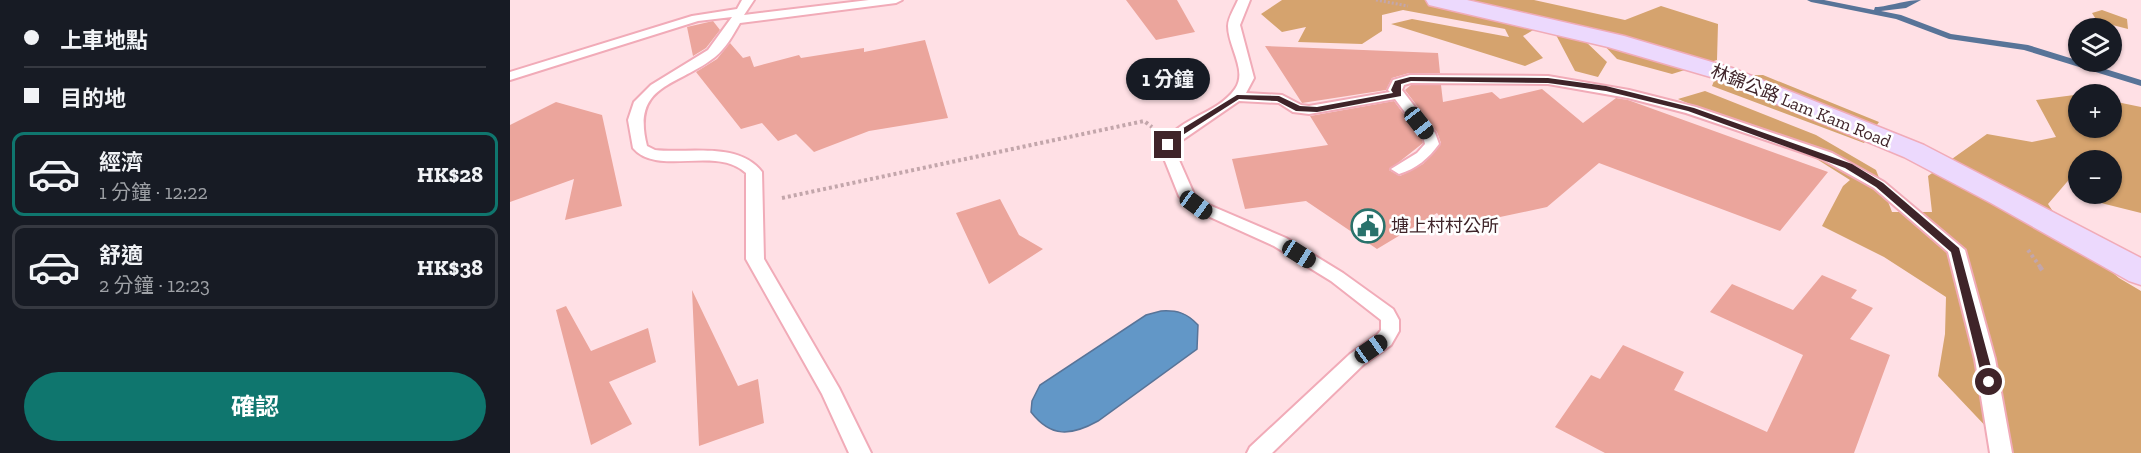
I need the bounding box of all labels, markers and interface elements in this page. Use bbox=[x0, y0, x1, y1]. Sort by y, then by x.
map controls bbox=[2068, 18, 2122, 204]
button: layers bbox=[2068, 18, 2122, 72]
text: 上車地點 bbox=[60, 27, 148, 54]
callout: 1 分鐘 bbox=[1126, 58, 1210, 100]
street label: 林錦公路 Lam Kam Road bbox=[1708, 60, 1895, 152]
text: 1 分鐘 bbox=[1142, 67, 1194, 91]
button: + bbox=[2068, 84, 2122, 138]
text: 目的地 bbox=[60, 85, 126, 112]
car bbox=[1401, 103, 1437, 143]
route end bbox=[1154, 131, 1181, 158]
icon: car bbox=[27, 147, 81, 201]
text: 經濟 bbox=[99, 149, 143, 176]
button: − bbox=[2068, 150, 2122, 204]
text: HK$28 bbox=[417, 161, 483, 188]
text: 1 分鐘 · 12:22 bbox=[99, 180, 208, 204]
car bbox=[1176, 187, 1216, 223]
public building icon: 塘上村村公所 bbox=[1350, 208, 1386, 244]
place label: 塘上村村公所 bbox=[1391, 215, 1499, 237]
car bbox=[1279, 237, 1319, 271]
icon: car bbox=[27, 240, 81, 294]
text: 舒適 bbox=[99, 242, 143, 269]
text: HK$38 bbox=[417, 254, 483, 281]
text: 2 分鐘 · 12:23 bbox=[99, 273, 210, 297]
car bbox=[1351, 331, 1391, 367]
route start bbox=[1975, 368, 2002, 395]
button: 確認 bbox=[24, 372, 486, 441]

